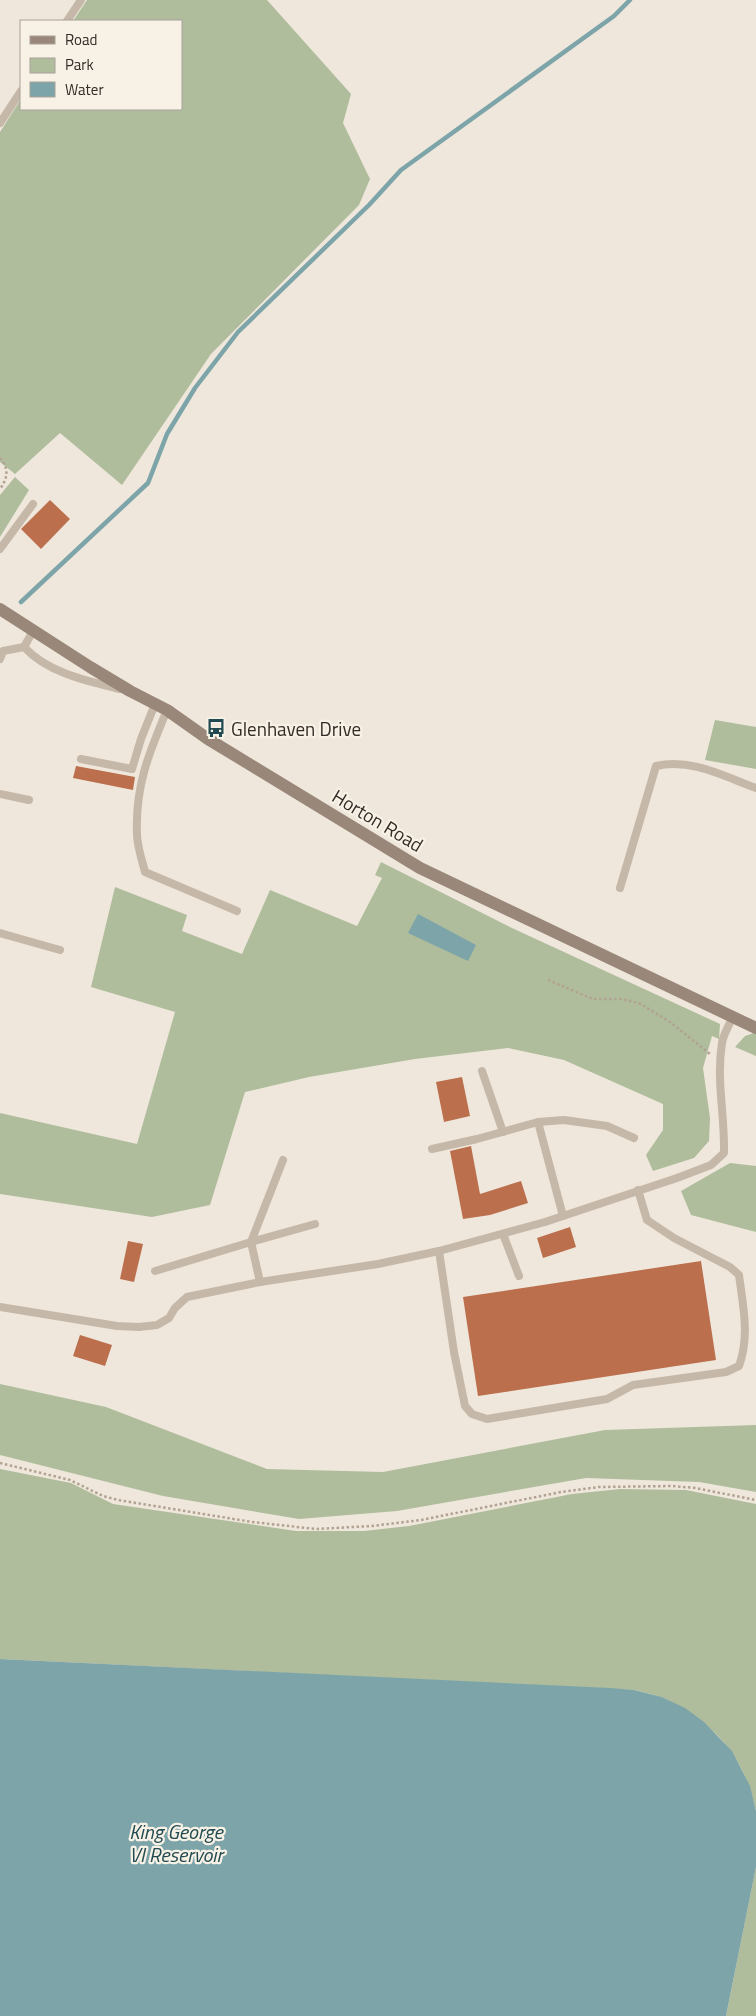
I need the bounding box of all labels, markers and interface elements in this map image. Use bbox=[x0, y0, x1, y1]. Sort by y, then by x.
legend bbox=[20, 20, 182, 110]
text: Road bbox=[65, 28, 97, 51]
text: Park bbox=[65, 53, 94, 76]
text: Water bbox=[65, 78, 104, 101]
place label: Glenhaven Drive bbox=[231, 714, 361, 743]
bus stop icon: Glenhaven Drive bbox=[205, 717, 227, 739]
street label: Horton Road bbox=[327, 781, 429, 859]
water label: King George VI Reservoir bbox=[129, 1816, 225, 1870]

